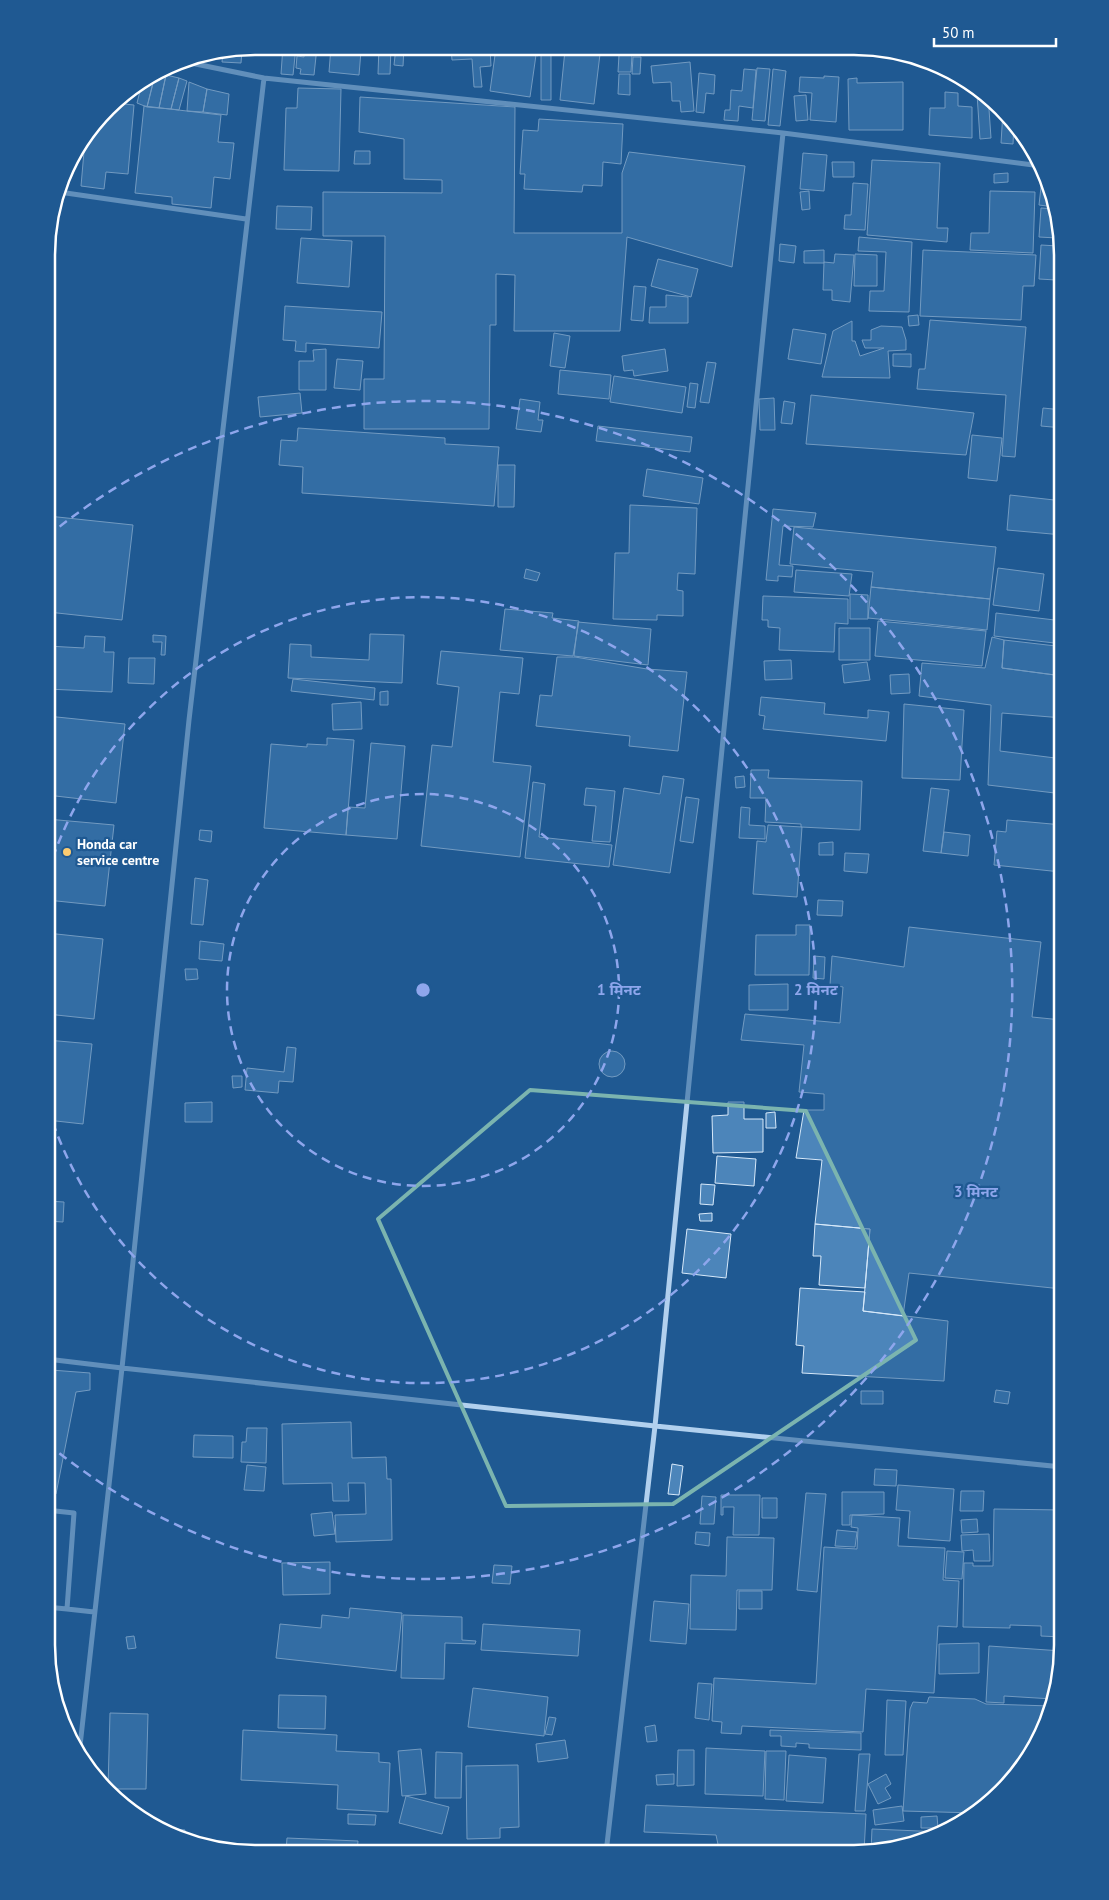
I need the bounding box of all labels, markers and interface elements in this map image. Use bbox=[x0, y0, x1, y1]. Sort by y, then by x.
scale bar bbox=[934, 15, 1056, 47]
text: 50 m bbox=[942, 23, 975, 42]
place label: Honda car service centre bbox=[77, 835, 159, 869]
marker: Honda car service centre bbox=[61, 846, 73, 858]
text: 1 मिनट bbox=[597, 980, 642, 999]
text: 2 मिनट bbox=[794, 980, 839, 999]
centre of rings bbox=[414, 981, 432, 999]
text: 3 मिनट bbox=[954, 1182, 999, 1201]

